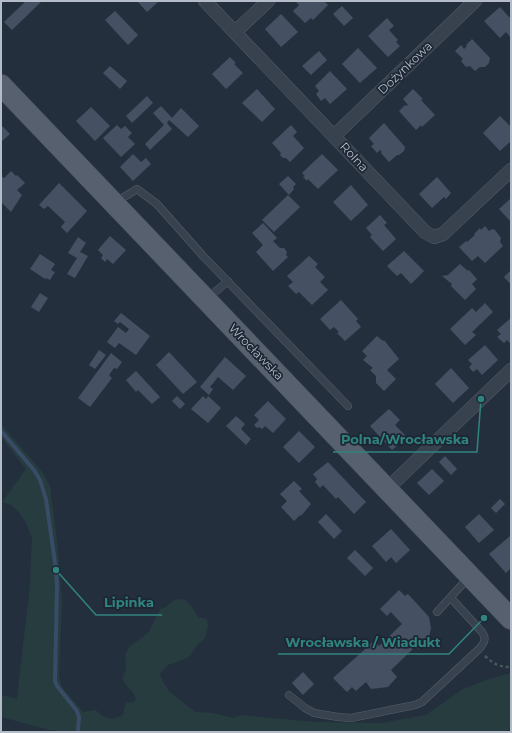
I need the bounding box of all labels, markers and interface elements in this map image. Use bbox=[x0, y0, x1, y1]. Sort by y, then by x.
street label: Dożynkowa bbox=[374, 38, 435, 97]
street label: Rolna bbox=[337, 139, 372, 174]
street label: Wrocławska bbox=[226, 320, 287, 383]
callout: Polna/Wrocławska bbox=[333, 427, 477, 452]
text: Polna/Wrocławska bbox=[341, 431, 469, 447]
callout: Lipinka bbox=[96, 590, 162, 615]
text: Lipinka bbox=[104, 594, 154, 610]
callout: Wrocławska / Wiadukt bbox=[278, 629, 449, 654]
text: Wrocławska / Wiadukt bbox=[285, 634, 441, 650]

